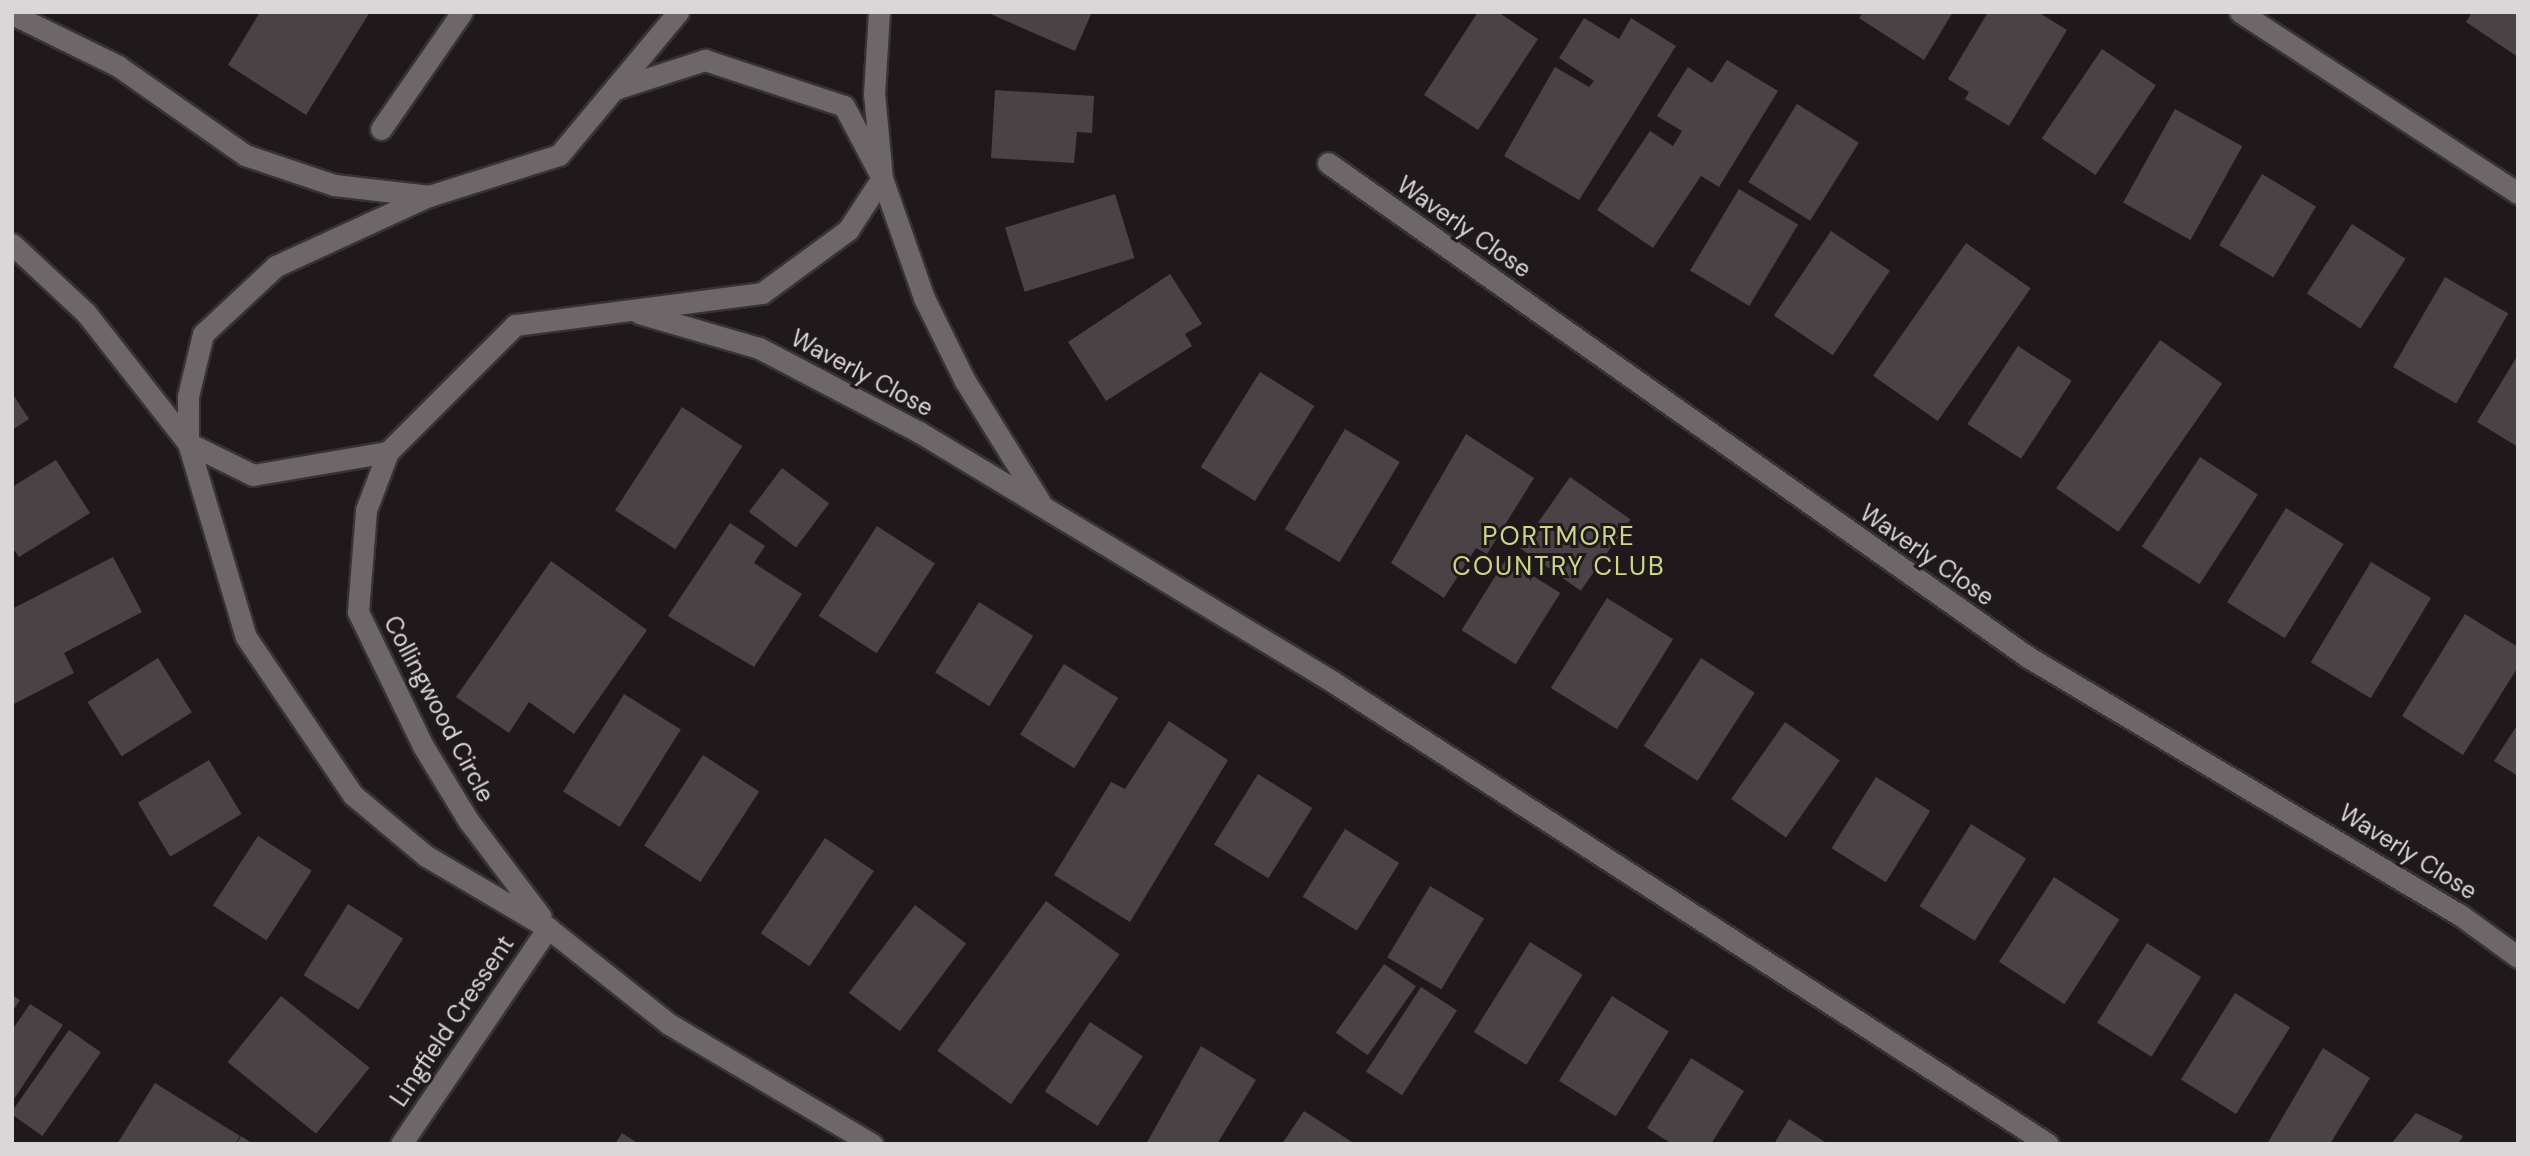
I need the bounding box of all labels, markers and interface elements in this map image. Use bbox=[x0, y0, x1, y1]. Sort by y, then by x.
street label: Waverly Close bbox=[1392, 170, 1536, 284]
street label: Waverly Close bbox=[786, 323, 938, 423]
street label: Waverly Close bbox=[1855, 498, 1999, 612]
district label: PORTMORE COUNTRY CLUB bbox=[1454, 521, 1664, 582]
street label: Collingwood Circle bbox=[378, 611, 500, 807]
street label: Waverly Close bbox=[2334, 798, 2482, 906]
street label: Lingfield Cressent bbox=[384, 930, 520, 1112]

